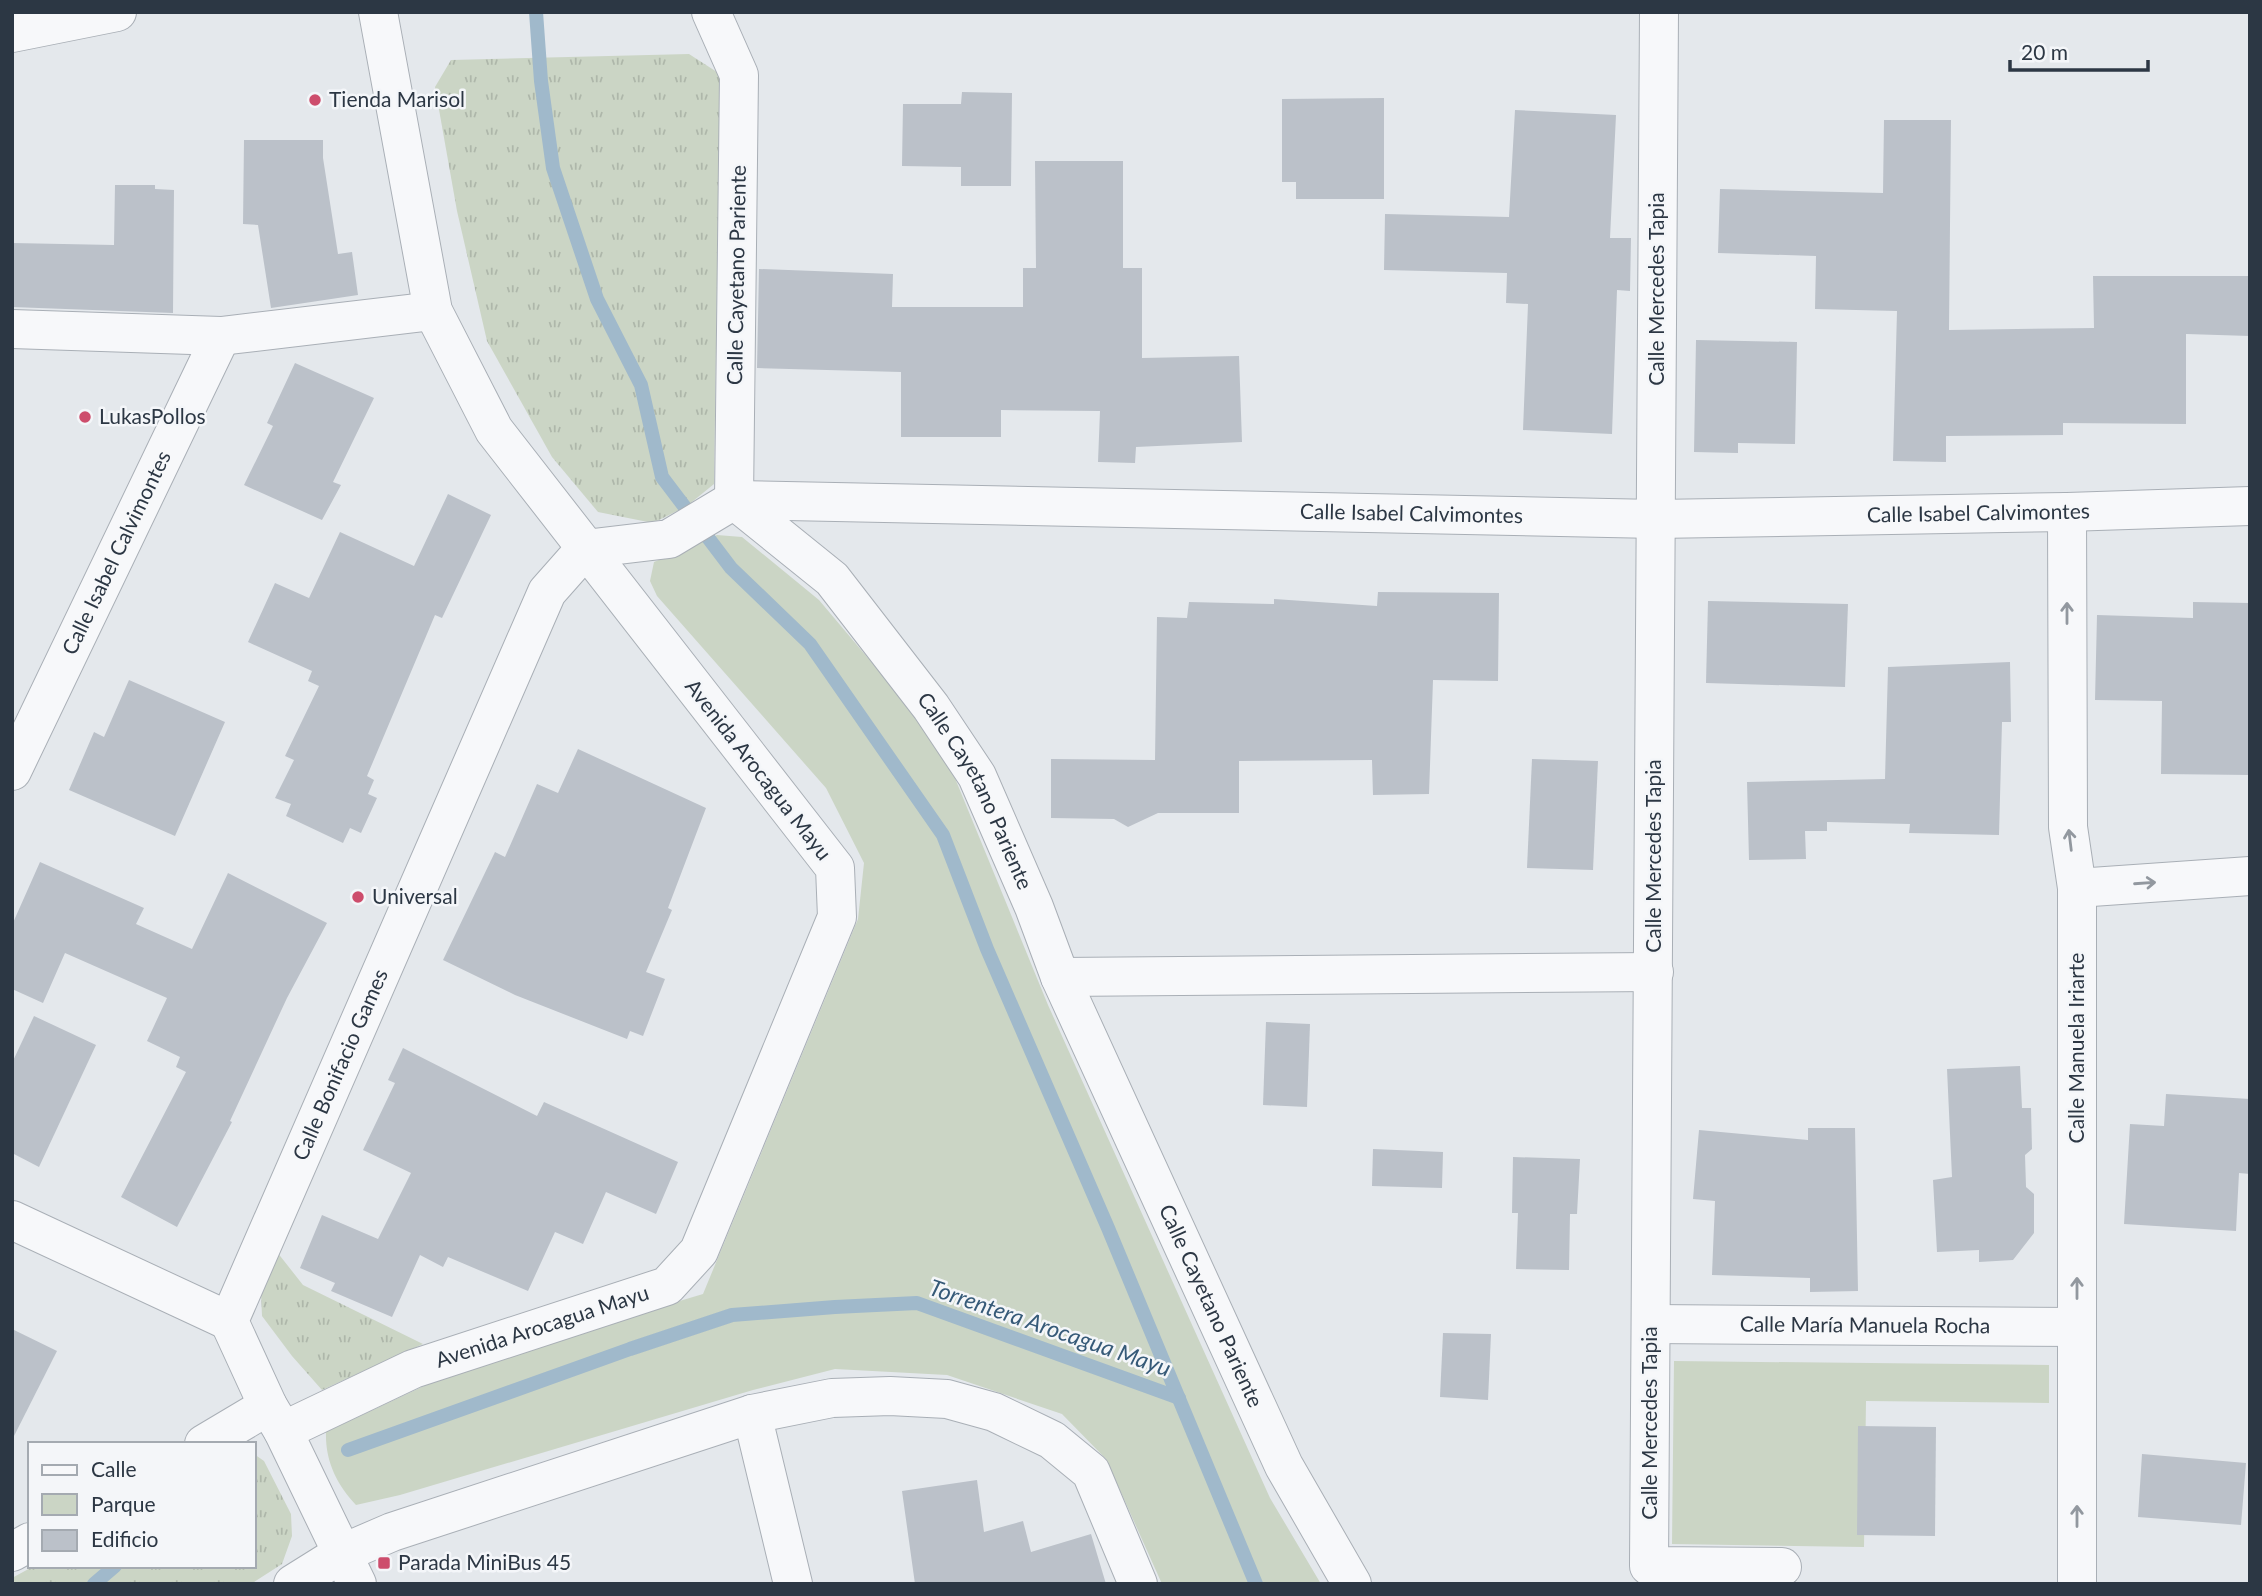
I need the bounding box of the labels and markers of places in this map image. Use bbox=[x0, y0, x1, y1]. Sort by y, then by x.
place label: Tienda Marisol bbox=[329, 86, 465, 111]
marker: Tienda Marisol bbox=[307, 92, 323, 108]
place label: LukasPollos bbox=[99, 403, 206, 428]
marker: LukasPollos bbox=[77, 409, 93, 425]
place label: Universal bbox=[372, 883, 458, 908]
marker: Universal bbox=[350, 889, 366, 905]
place label: Parada MiniBus 45 bbox=[398, 1549, 571, 1574]
marker: Parada MiniBus 45 bbox=[376, 1555, 392, 1571]

